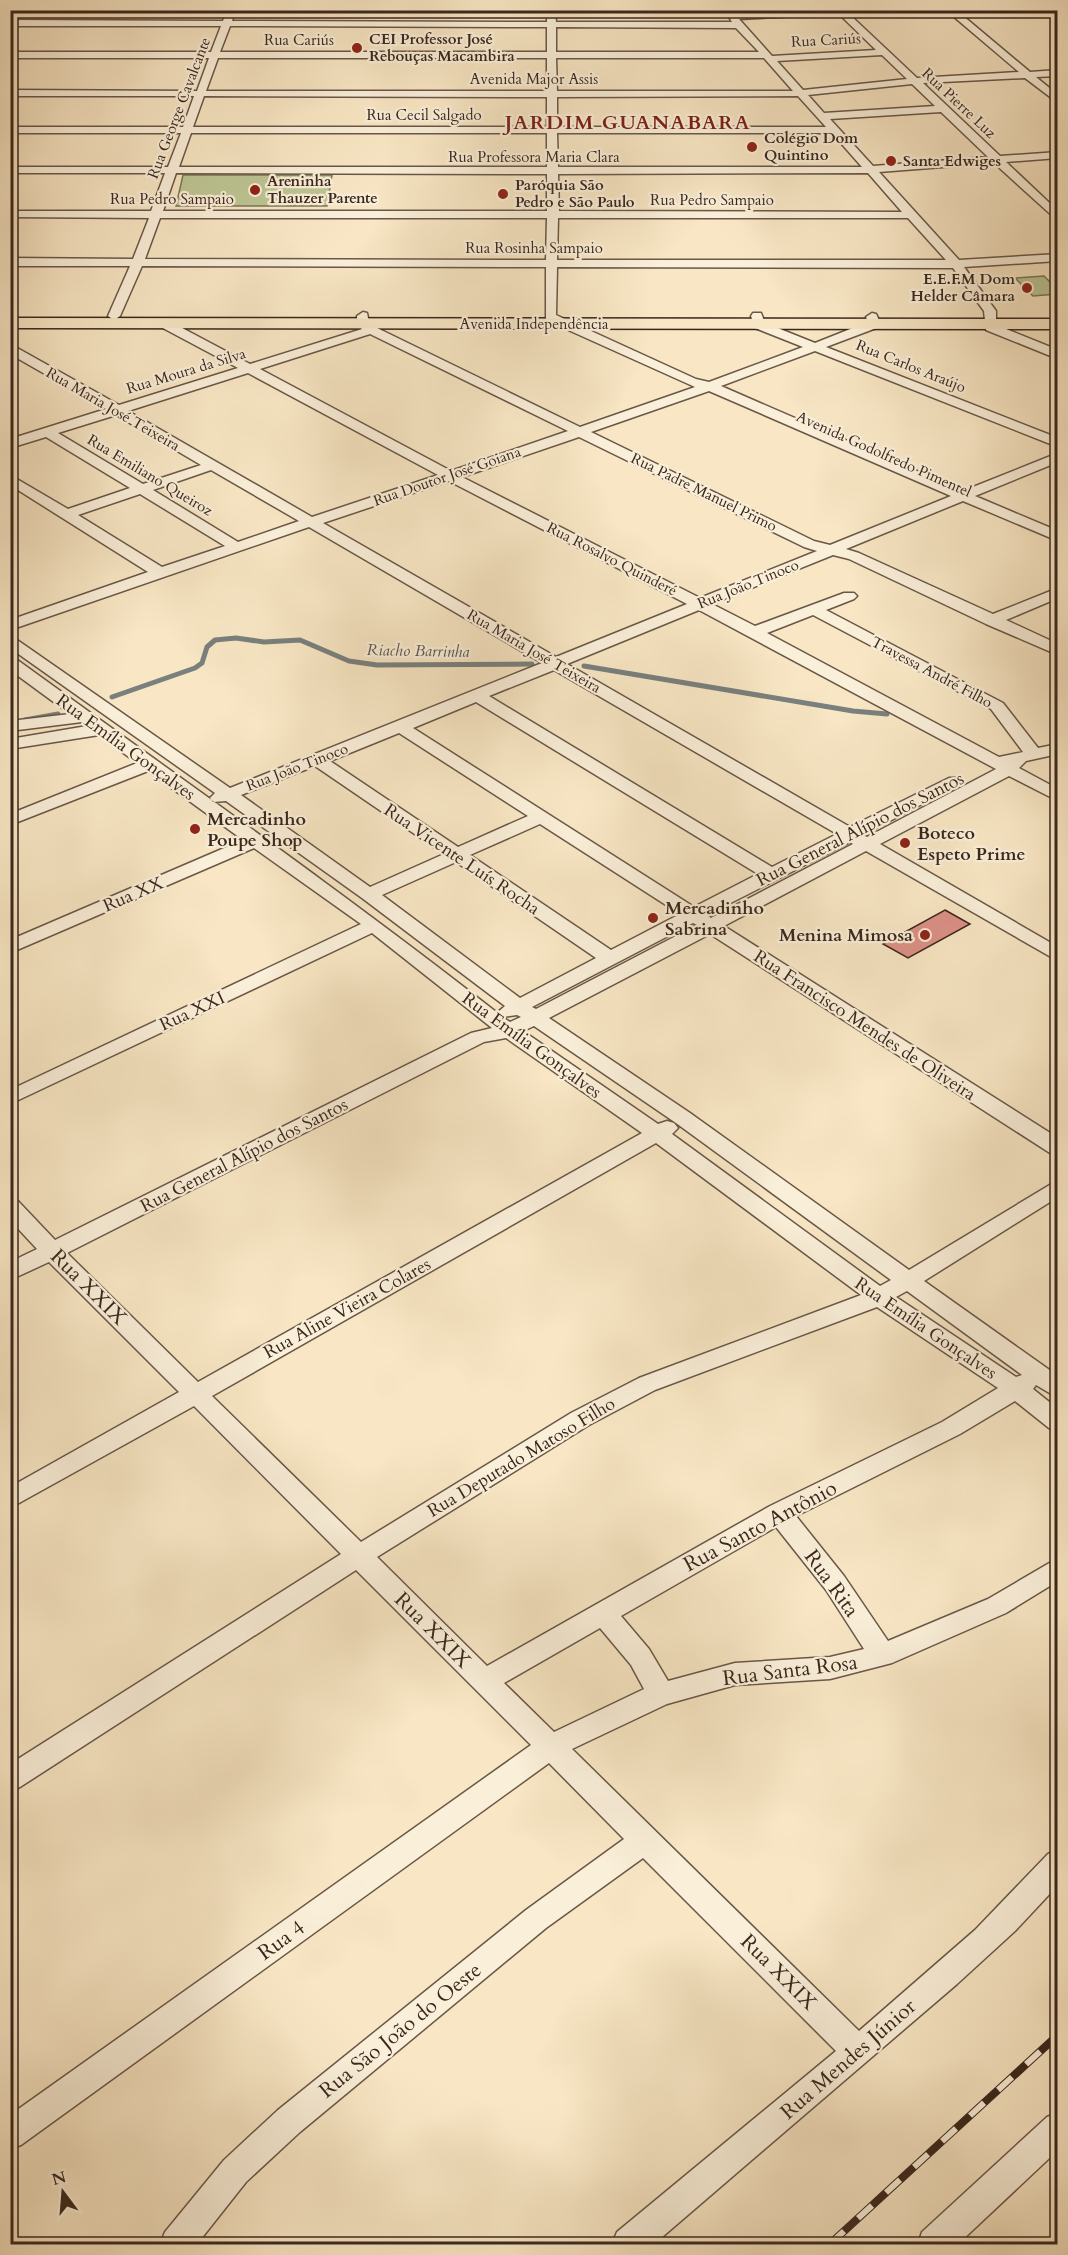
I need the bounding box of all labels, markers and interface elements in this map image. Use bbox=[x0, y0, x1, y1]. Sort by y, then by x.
street label: Rua Cariús bbox=[791, 28, 861, 52]
place label: CEI Professor José Rebouças Macambira bbox=[369, 29, 515, 66]
street label: Rua Cariús bbox=[264, 30, 334, 50]
street label: Rua George Cavalcante bbox=[143, 34, 215, 182]
marker: CEI Professor José Rebouças Macambira bbox=[350, 41, 364, 55]
street label: Rua Pierre Luz bbox=[918, 63, 1001, 143]
street label: Avenida Major Assis bbox=[470, 69, 598, 89]
street label: Rua Cecil Salgado bbox=[366, 105, 482, 125]
district label: JARDIM GUANABARA bbox=[502, 109, 751, 136]
place label: Colégio Dom Quintino bbox=[764, 128, 858, 165]
marker: Colégio Dom Quintino bbox=[745, 140, 759, 154]
street label: Rua Professora Maria Clara bbox=[448, 147, 620, 167]
place label: Santa Edwiges bbox=[903, 151, 1001, 171]
marker: Santa Edwiges bbox=[884, 154, 898, 168]
place label: Areninha Thauzer Parente bbox=[267, 171, 378, 208]
place label: Paróquia São Pedro e São Paulo bbox=[515, 175, 635, 212]
marker: Areninha Thauzer Parente bbox=[248, 183, 262, 197]
marker: Paróquia São Pedro e São Paulo bbox=[496, 187, 510, 201]
street label: Rua Pedro Sampaio bbox=[110, 189, 234, 209]
street label: Rua Pedro Sampaio bbox=[650, 190, 774, 210]
street label: Rua Rosinha Sampaio bbox=[465, 238, 603, 258]
place label: E.E.F.M Dom Helder Câmara bbox=[911, 269, 1016, 306]
marker: E.E.F.M Dom Helder Câmara bbox=[1020, 281, 1034, 295]
street label: Avenida Independência bbox=[460, 314, 609, 334]
street label: Rua Carlos Araújo bbox=[853, 335, 969, 397]
street label: Rua Moura da Silva bbox=[124, 343, 249, 399]
street label: Rua Maria José Teixeira bbox=[42, 362, 184, 456]
street label: Avenida Godolfredo Pimentel bbox=[793, 406, 975, 502]
street label: Rua Emiliano Queiroz bbox=[84, 430, 217, 521]
street label: Rua Doutor José Goiana bbox=[371, 441, 524, 511]
street label: Rua Padre Manuel Primo bbox=[628, 448, 780, 536]
street label: Rua Rosalvo Quinderé bbox=[543, 517, 681, 601]
street label: Rua João Tinoco bbox=[694, 555, 802, 613]
street label: Rua Maria José Teixeira bbox=[463, 604, 605, 698]
street label: Travessa André Filho bbox=[868, 632, 996, 712]
water label: Riacho Barrinha bbox=[366, 639, 470, 663]
street label: Rua Emília Gonçalves bbox=[51, 688, 200, 807]
street label: Rua João Tinoco bbox=[243, 738, 351, 796]
street label: Rua General Alípio dos Santos bbox=[752, 766, 968, 893]
street label: Rua Vicente Luís Rocha bbox=[379, 798, 545, 921]
place label: Mercadinho Poupe Shop bbox=[207, 807, 306, 853]
place label: Boteco Espeto Prime bbox=[917, 821, 1025, 867]
marker: Mercadinho Poupe Shop bbox=[188, 822, 202, 836]
marker: Boteco Espeto Prime bbox=[898, 836, 912, 850]
street label: Rua XX bbox=[99, 870, 168, 918]
place label: Mercadinho Sabrina bbox=[665, 896, 764, 942]
marker: Mercadinho Sabrina bbox=[646, 911, 660, 925]
place label: Menina Mimosa bbox=[779, 923, 913, 948]
marker: Menina Mimosa bbox=[918, 928, 932, 942]
street label: Rua Francisco Mendes de Oliveira bbox=[749, 944, 981, 1107]
street label: Rua XXI bbox=[155, 985, 229, 1037]
street label: Rua Emília Gonçalves bbox=[457, 986, 606, 1105]
street label: Rua General Alípio dos Santos bbox=[136, 1092, 352, 1219]
street label: Rua XXIX bbox=[44, 1243, 134, 1332]
street label: Rua Aline Vieira Colares bbox=[259, 1252, 436, 1365]
street label: Rua Emília Gonçalves bbox=[850, 1271, 1002, 1385]
street label: Rua Deputado Matoso Filho bbox=[423, 1391, 620, 1524]
street label: Rua Santo Antônio bbox=[678, 1474, 842, 1579]
street label: Rua Rita bbox=[797, 1544, 866, 1623]
street label: Rua XXIX bbox=[388, 1586, 478, 1675]
street label: Rua Santa Rosa bbox=[721, 1648, 859, 1693]
street label: Rua 4 bbox=[252, 1913, 311, 1967]
street label: Rua XXIX bbox=[734, 1928, 824, 2017]
street label: Rua São João do Oeste bbox=[313, 1956, 488, 2105]
street label: Rua Mendes Júnior bbox=[774, 1992, 923, 2126]
north arrow bbox=[33, 2162, 93, 2222]
text: N bbox=[49, 2166, 69, 2191]

